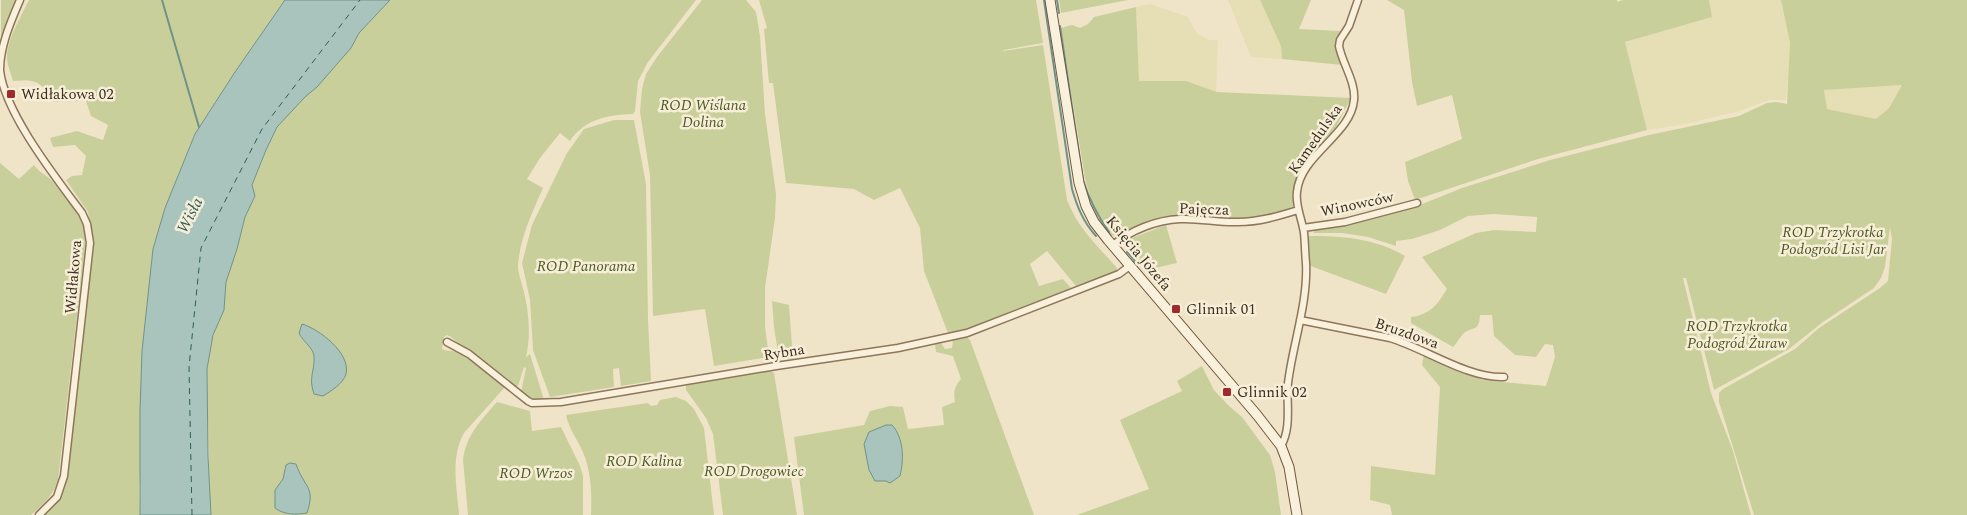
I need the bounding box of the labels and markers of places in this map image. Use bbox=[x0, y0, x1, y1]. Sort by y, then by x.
place label: Widłakowa 02 bbox=[21, 83, 114, 106]
marker: Widłakowa 02 bbox=[5, 88, 17, 100]
place label: Glinnik 01 bbox=[1186, 298, 1256, 321]
marker: Glinnik 01 bbox=[1170, 303, 1182, 315]
place label: Glinnik 02 bbox=[1237, 381, 1307, 404]
marker: Glinnik 02 bbox=[1221, 386, 1233, 398]

